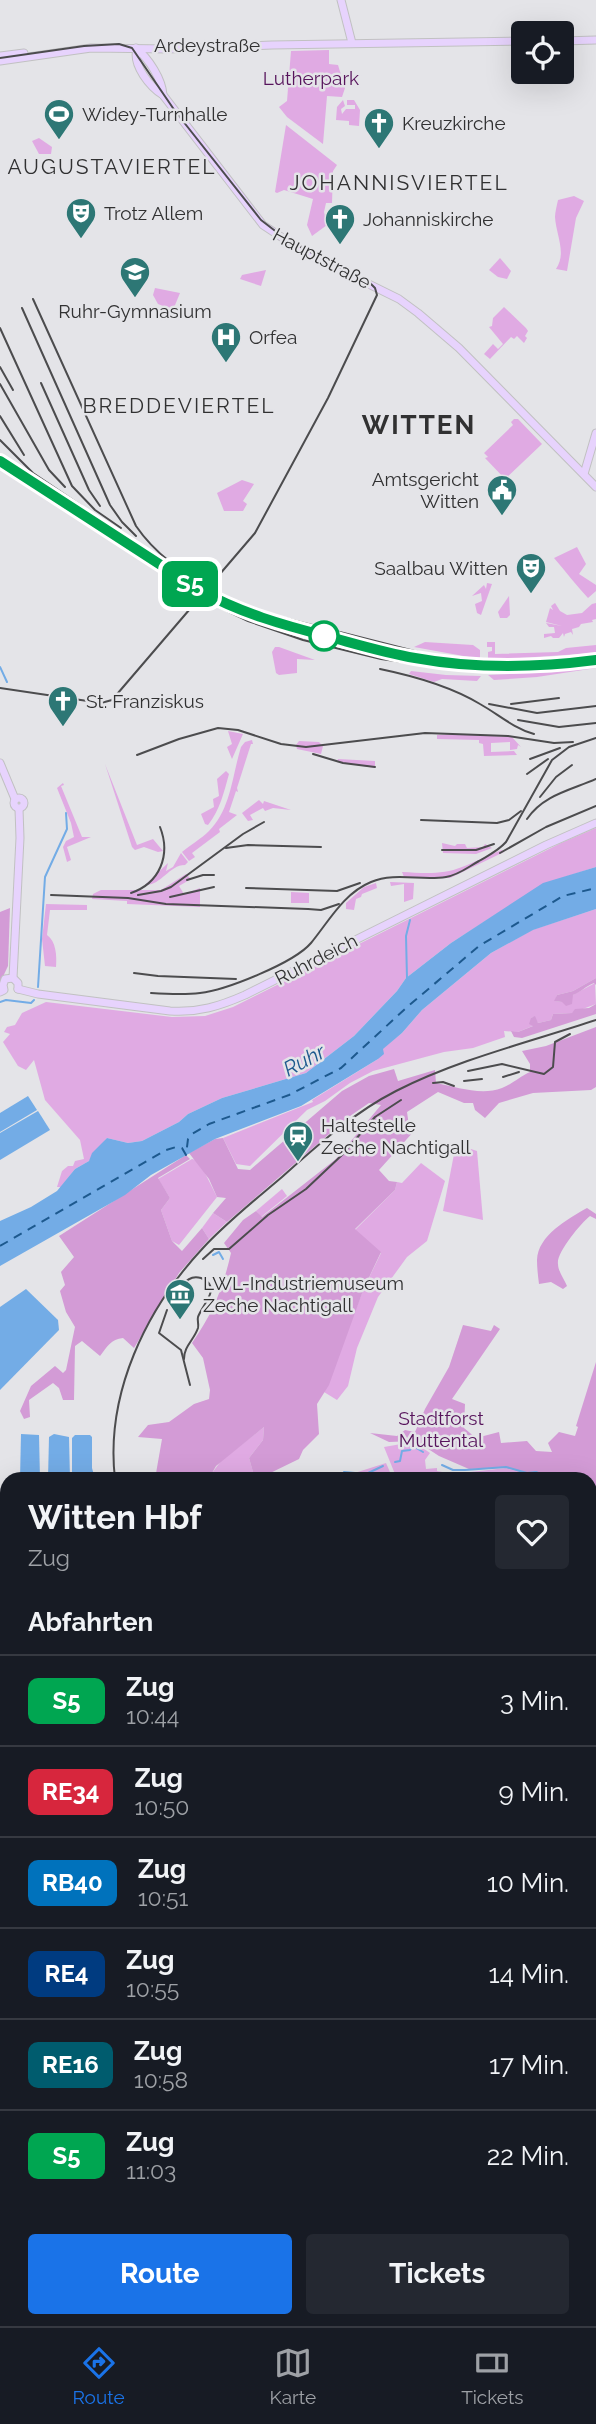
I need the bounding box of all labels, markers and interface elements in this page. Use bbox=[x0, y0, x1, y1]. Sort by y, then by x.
map controls bbox=[511, 21, 574, 84]
button: locate bbox=[511, 21, 574, 84]
street label: Ardeystraße bbox=[154, 34, 260, 56]
park label: Lutherpark bbox=[263, 67, 359, 89]
sports icon: Widey-Turnhalle bbox=[42, 97, 76, 141]
place label: Widey-Turnhalle bbox=[82, 103, 228, 125]
church icon: Kreuzkirche bbox=[362, 106, 396, 150]
place label: Kreuzkirche bbox=[402, 112, 506, 134]
district label: AUGUSTAVIERTEL bbox=[7, 154, 217, 179]
district label: JOHANNISVIERTEL bbox=[289, 170, 509, 195]
theatre icon: Trotz Allem bbox=[64, 196, 98, 240]
place label: Trotz Allem bbox=[104, 202, 203, 224]
church icon: Johanniskirche bbox=[323, 202, 357, 246]
place label: Johanniskirche bbox=[363, 208, 493, 230]
street label: Hauptstraße bbox=[269, 223, 375, 293]
school or university icon: Ruhr-Gymnasium bbox=[118, 255, 152, 299]
place label: Ruhr-Gymnasium bbox=[58, 300, 212, 322]
hospital icon: Orfea bbox=[209, 320, 243, 364]
place label: Orfea bbox=[249, 326, 297, 348]
district label: BREDDEVIERTEL bbox=[83, 393, 275, 418]
district label: WITTEN bbox=[362, 410, 476, 440]
place label: Amtsgericht Witten bbox=[372, 468, 480, 512]
public building icon: Amtsgericht Witten bbox=[485, 473, 519, 517]
theatre icon: Saalbau Witten bbox=[514, 551, 548, 595]
place label: Saalbau Witten bbox=[374, 557, 508, 579]
line badge: S5 bbox=[158, 561, 221, 607]
text: S5 bbox=[176, 569, 204, 598]
unlabelled marker bbox=[309, 621, 339, 651]
church icon: St. Franziskus bbox=[46, 684, 80, 728]
place label: St. Franziskus bbox=[86, 690, 204, 712]
street label: Ruhrdeich bbox=[271, 929, 361, 989]
water label: Ruhr bbox=[279, 1038, 330, 1081]
place label: Haltestelle Zeche Nachtigall bbox=[321, 1114, 471, 1158]
station icon: Haltestelle Zeche Nachtigall bbox=[281, 1119, 315, 1163]
place label: LWL-Industriemuseum Zeche Nachtigall bbox=[203, 1272, 404, 1316]
museum icon: LWL-Industriemuseum Zeche Nachtigall bbox=[163, 1277, 197, 1321]
park label: Stadtforst Muttental bbox=[398, 1407, 485, 1451]
button: heart bbox=[495, 1495, 569, 1569]
text: Witten Hbf bbox=[28, 1498, 201, 1537]
text: Zug bbox=[28, 1544, 70, 1571]
text: Abfahrten bbox=[28, 1607, 153, 1637]
text: Zug bbox=[126, 1672, 175, 1702]
text: S5 bbox=[52, 1686, 81, 1715]
text: 3 Min. bbox=[500, 1686, 569, 1716]
text: 10:44 bbox=[126, 1702, 179, 1729]
text: Zug bbox=[134, 1763, 183, 1793]
text: RE34 bbox=[42, 1777, 99, 1806]
text: 9 Min. bbox=[499, 1777, 569, 1807]
text: 10:50 bbox=[134, 1793, 189, 1820]
text: Zug bbox=[138, 1854, 186, 1884]
text: RB40 bbox=[42, 1868, 103, 1897]
text: 10 Min. bbox=[487, 1868, 569, 1898]
text: 10:51 bbox=[138, 1884, 188, 1911]
text: Zug bbox=[126, 1945, 175, 1975]
text: RE4 bbox=[44, 1959, 89, 1988]
text: 14 Min. bbox=[489, 1959, 569, 1989]
text: 10:55 bbox=[126, 1975, 179, 2002]
text: Zug bbox=[134, 2036, 182, 2066]
text: RE16 bbox=[42, 2050, 99, 2079]
text: 17 Min. bbox=[489, 2050, 569, 2080]
text: 10:58 bbox=[134, 2066, 188, 2093]
text: Zug bbox=[126, 2127, 175, 2157]
text: S5 bbox=[52, 2141, 81, 2170]
text: 22 Min. bbox=[487, 2141, 569, 2171]
text: 11:03 bbox=[126, 2157, 176, 2184]
button: Route bbox=[28, 2234, 292, 2314]
button: Tickets bbox=[306, 2234, 569, 2314]
tab: Route bbox=[73, 2344, 125, 2408]
tab: Karte bbox=[270, 2344, 316, 2408]
tab: Tickets bbox=[461, 2344, 523, 2408]

